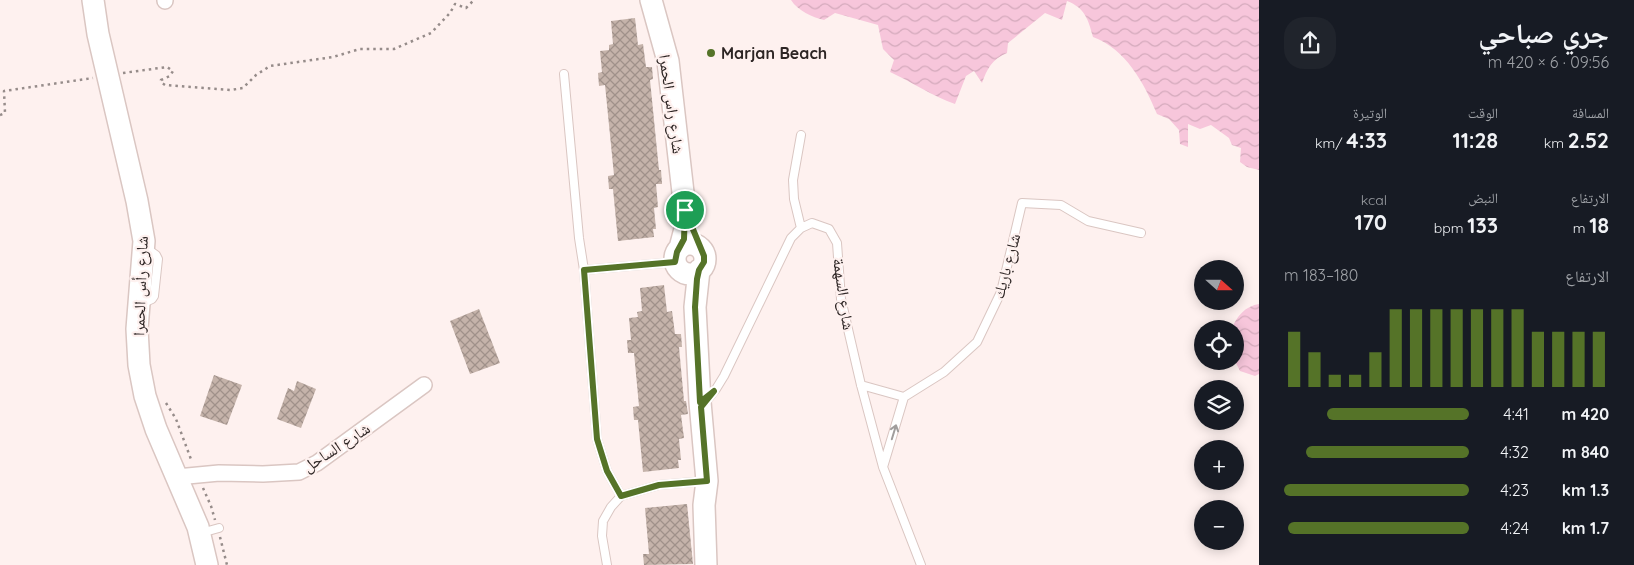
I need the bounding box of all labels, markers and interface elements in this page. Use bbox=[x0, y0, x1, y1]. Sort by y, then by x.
text: جري صباحي bbox=[1478, 15, 1609, 50]
button: share bbox=[1284, 17, 1336, 69]
place label: Marjan Beach bbox=[721, 43, 827, 63]
marker: Marjan Beach bbox=[705, 47, 717, 59]
text: 09:56 · 6 × 420 m bbox=[1488, 52, 1609, 72]
street label: شارع راس الحمرا bbox=[654, 53, 689, 155]
text: الوتيرة bbox=[1353, 104, 1387, 122]
text: الوقت bbox=[1468, 104, 1498, 122]
text: المسافة bbox=[1572, 104, 1609, 122]
text: 4:33 bbox=[1346, 127, 1387, 153]
text: 11:28 bbox=[1452, 127, 1498, 153]
text: 2.52 bbox=[1568, 127, 1609, 153]
text: /km bbox=[1315, 134, 1346, 152]
text: km bbox=[1544, 134, 1568, 152]
pin bbox=[664, 189, 706, 231]
text: النبض bbox=[1468, 189, 1498, 207]
text: الارتفاع bbox=[1571, 189, 1609, 207]
text: kcal bbox=[1361, 191, 1387, 209]
icon: arrive bbox=[671, 196, 699, 224]
text: 170 bbox=[1354, 209, 1387, 235]
text: 133 bbox=[1467, 212, 1498, 238]
text: 18 bbox=[1589, 212, 1609, 238]
text: bpm bbox=[1434, 219, 1467, 237]
text: m bbox=[1573, 219, 1589, 237]
street label: شارع باريك bbox=[988, 231, 1025, 301]
street label: شارع رأس الحمرا bbox=[128, 236, 153, 336]
street label: شارع السهمة bbox=[828, 257, 859, 331]
north arrow bbox=[1194, 260, 1244, 310]
map controls bbox=[1194, 260, 1244, 550]
text: 180–183 m bbox=[1284, 265, 1358, 285]
text: الارتفاع bbox=[1565, 266, 1609, 286]
button: locate bbox=[1194, 320, 1244, 370]
button: layers bbox=[1194, 380, 1244, 430]
text: 4:41 bbox=[1503, 404, 1529, 424]
text: 420 m bbox=[1561, 404, 1609, 424]
street label: شارع الساحل bbox=[299, 418, 374, 477]
one-way arrow bbox=[889, 424, 899, 440]
button: + bbox=[1194, 440, 1244, 490]
text: 4:32 bbox=[1500, 442, 1529, 462]
text: 840 m bbox=[1562, 442, 1609, 462]
text: 4:23 bbox=[1500, 480, 1529, 500]
text: 1.3 km bbox=[1562, 480, 1609, 500]
button: − bbox=[1194, 500, 1244, 550]
text: 4:24 bbox=[1501, 518, 1529, 538]
text: 1.7 km bbox=[1562, 518, 1609, 538]

